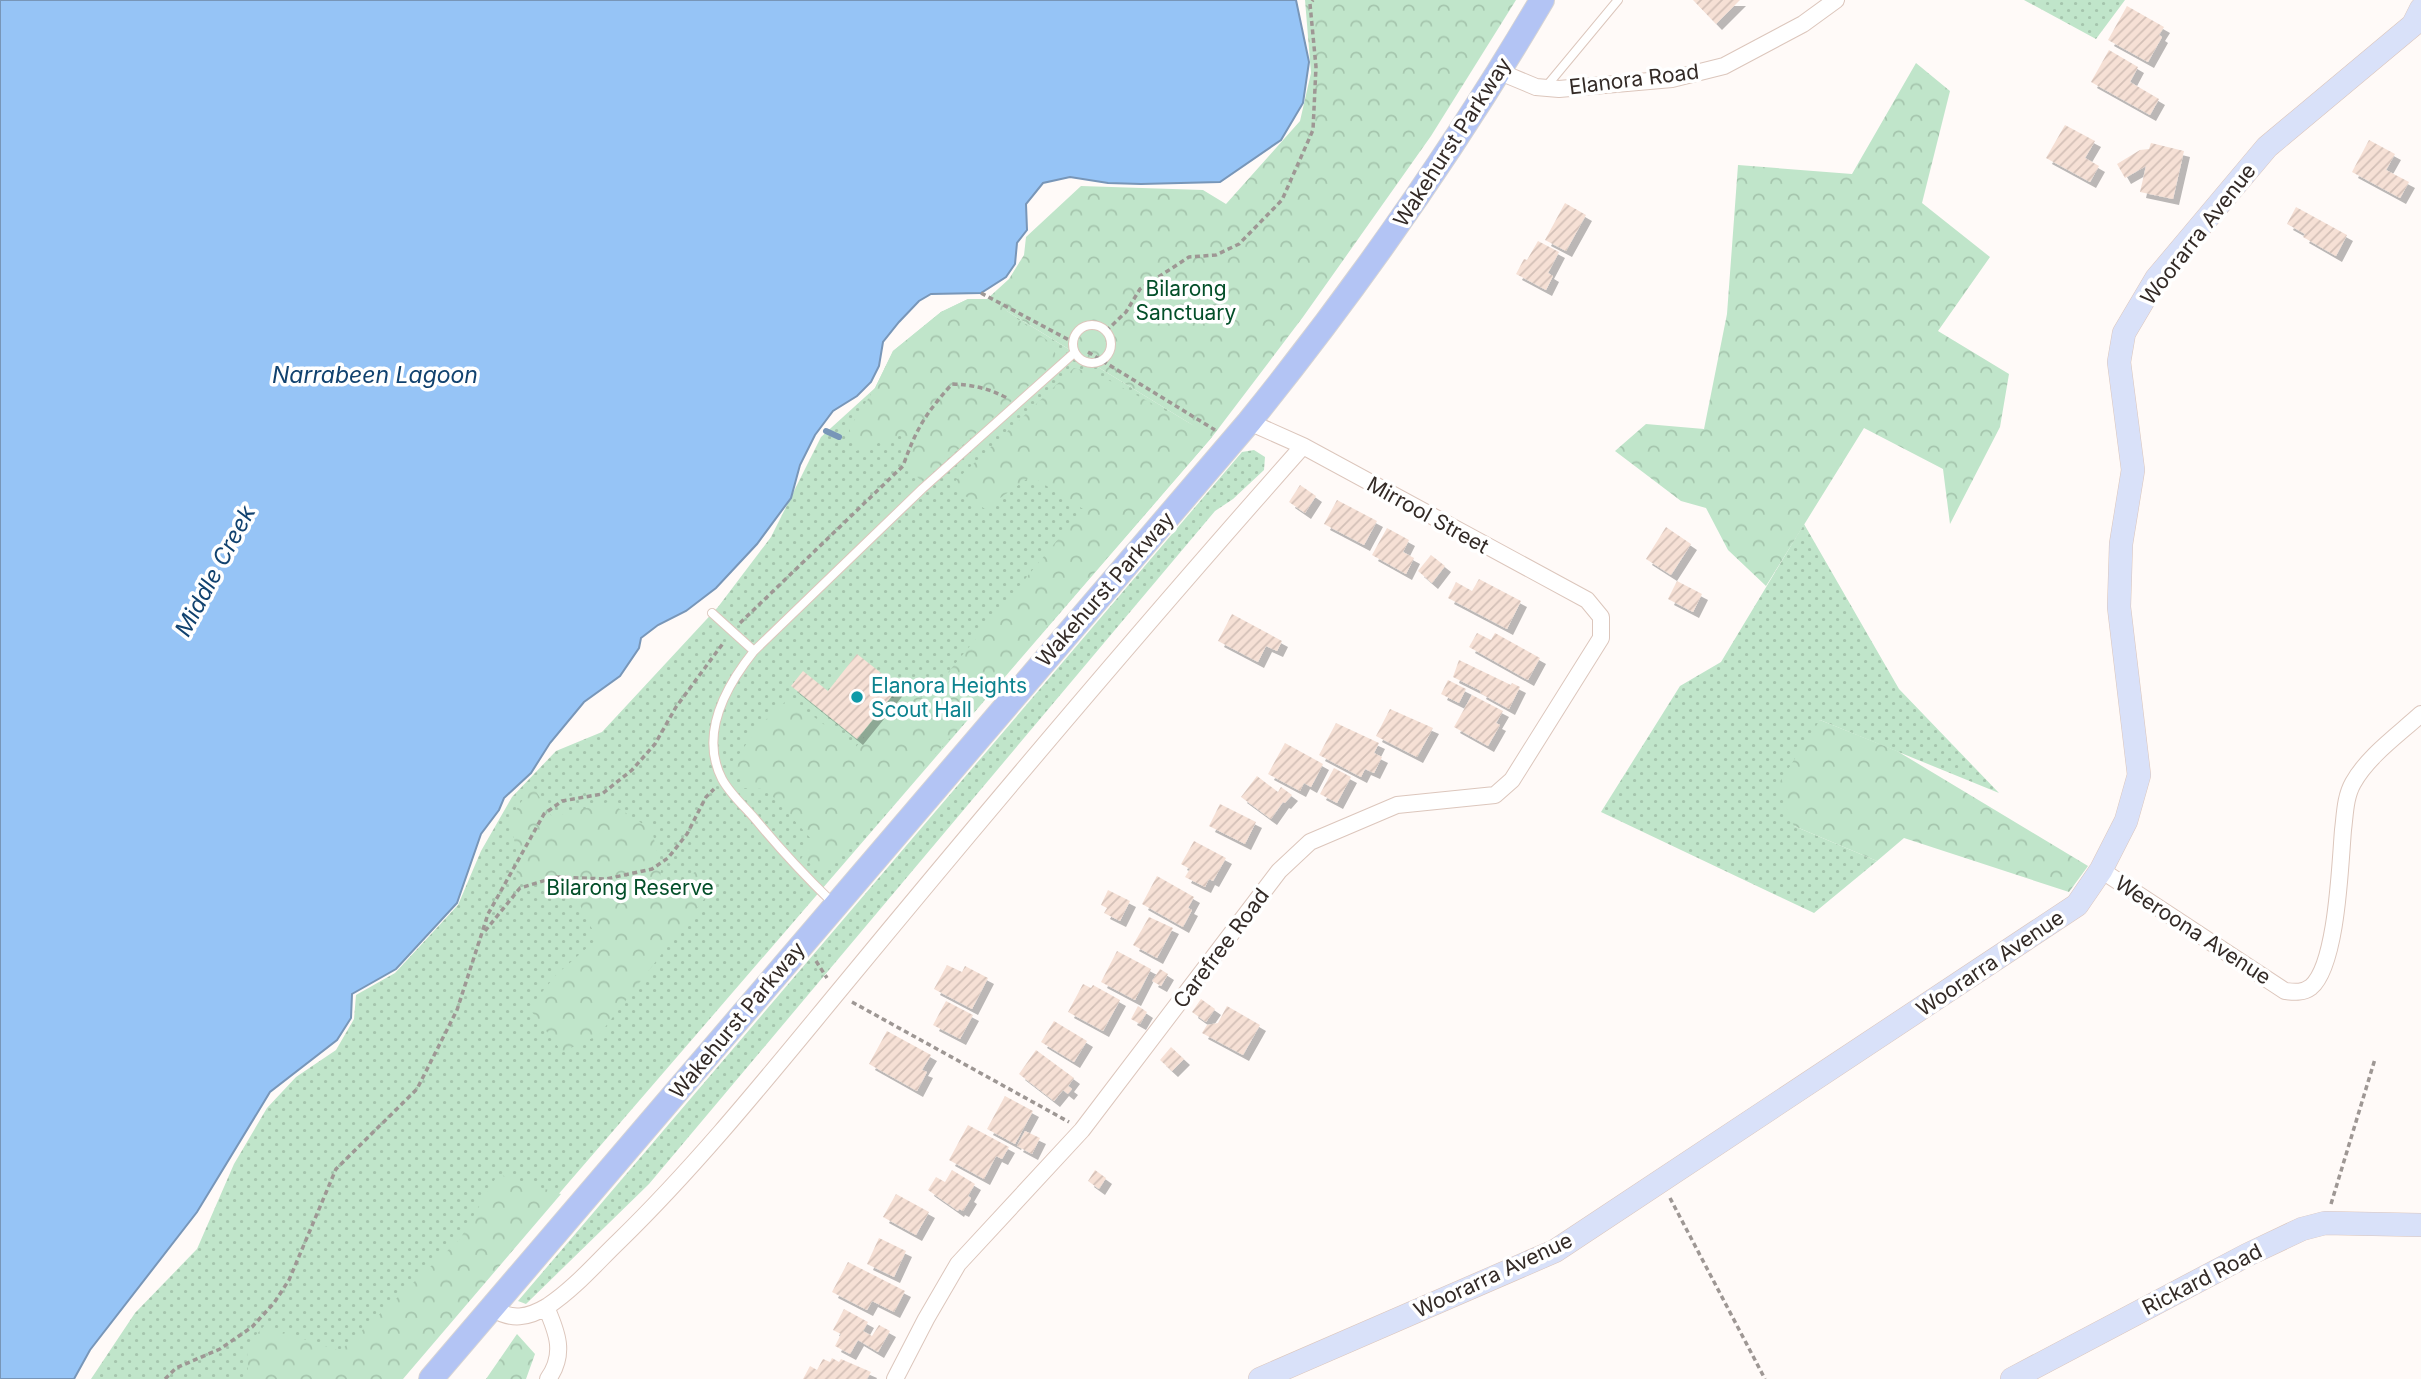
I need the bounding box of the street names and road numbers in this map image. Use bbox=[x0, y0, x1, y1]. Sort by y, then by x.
street label: Wakehurst Parkway bbox=[1388, 53, 1516, 231]
street label: Elanora Road bbox=[1568, 59, 1700, 99]
street label: Woorarra Avenue bbox=[2135, 158, 2261, 310]
street label: Mirrool Street bbox=[1363, 471, 1493, 559]
street label: Wakehurst Parkway bbox=[1031, 506, 1179, 671]
street label: Weeroona Avenue bbox=[2110, 870, 2276, 990]
street label: Carefree Road bbox=[1168, 883, 1274, 1013]
street label: Woorarra Avenue bbox=[1912, 905, 2068, 1021]
street label: Wakehurst Parkway bbox=[664, 936, 810, 1103]
street label: Woorarra Avenue bbox=[1410, 1227, 1576, 1323]
street label: Rickard Road bbox=[2138, 1238, 2266, 1320]

